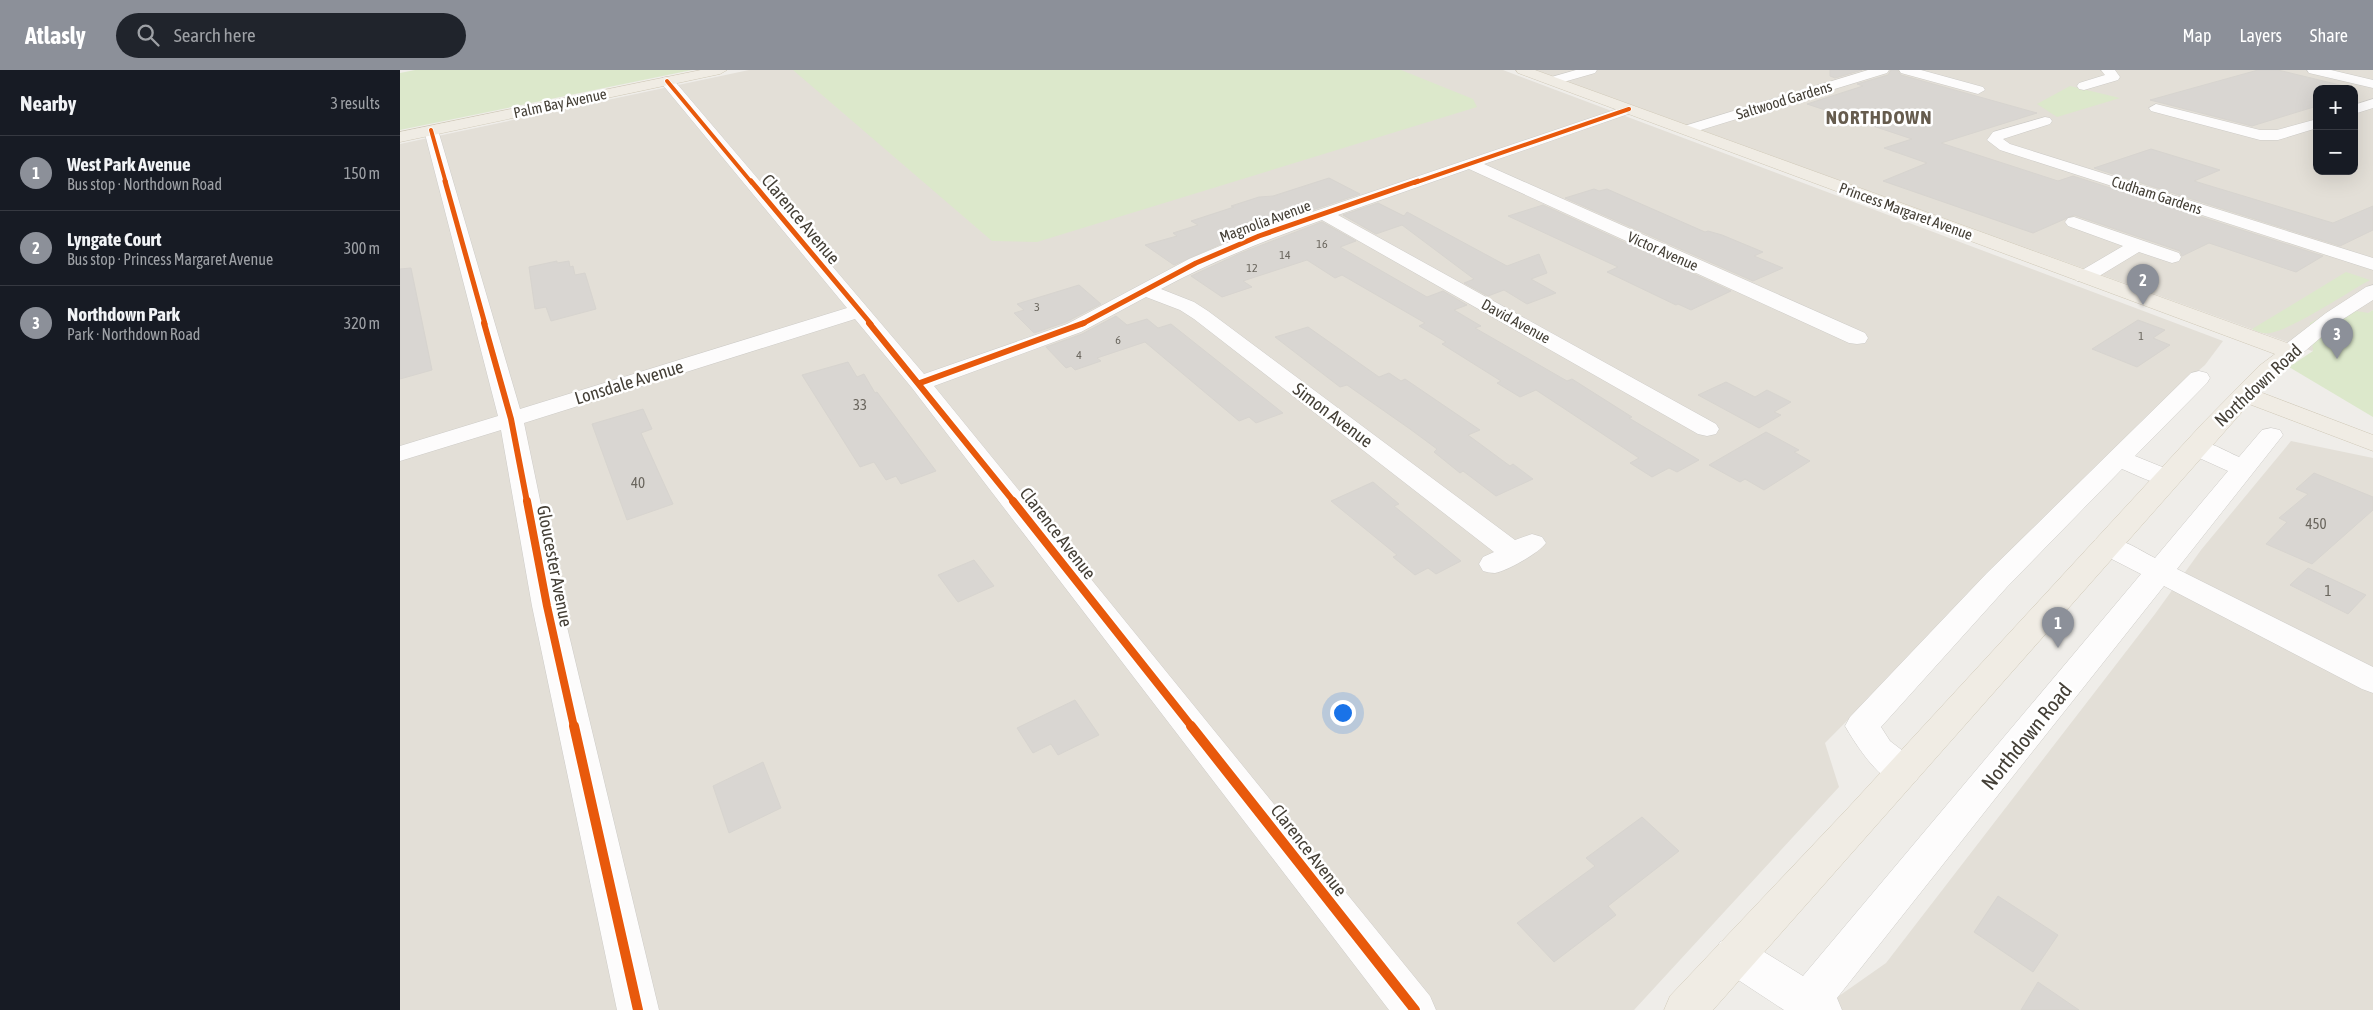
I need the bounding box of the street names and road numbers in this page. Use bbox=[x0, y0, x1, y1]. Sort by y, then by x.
street label: Saltwood Gardens bbox=[1734, 77, 1834, 123]
street label: Palm Bay Avenue bbox=[512, 85, 608, 121]
street label: Clarence Avenue bbox=[757, 170, 845, 268]
street label: Cudham Gardens bbox=[2110, 172, 2204, 218]
street label: Princess Margaret Avenue bbox=[1837, 179, 1975, 243]
street label: Magnolia Avenue bbox=[1217, 197, 1313, 245]
street label: Victor Avenue bbox=[1625, 228, 1701, 274]
street label: David Avenue bbox=[1479, 295, 1553, 347]
street label: Northdown Road bbox=[2210, 339, 2306, 431]
street label: Lonsdale Avenue bbox=[572, 356, 686, 408]
street label: Simon Avenue bbox=[1289, 378, 1377, 452]
street label: Clarence Avenue bbox=[1016, 483, 1100, 583]
street label: Gloucester Avenue bbox=[533, 504, 577, 628]
street label: Northdown Road bbox=[1976, 678, 2076, 794]
street label: Clarence Avenue bbox=[1267, 800, 1351, 900]

